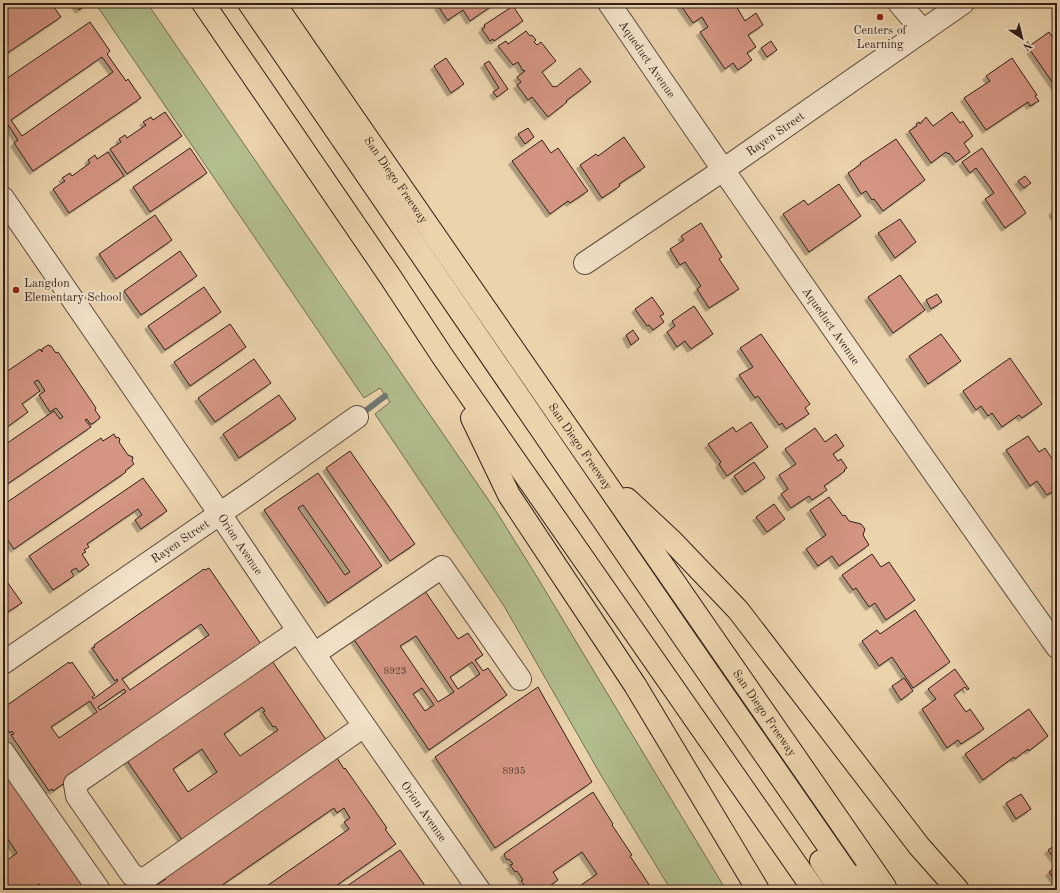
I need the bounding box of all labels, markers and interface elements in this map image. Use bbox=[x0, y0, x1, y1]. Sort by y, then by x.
marker: Centers of Learning bbox=[875, 12, 885, 22]
north arrow bbox=[1002, 18, 1042, 58]
street label: Aqueduct Avenue bbox=[616, 19, 677, 101]
place label: Centers of Learning bbox=[853, 25, 908, 51]
text: N bbox=[1020, 38, 1033, 52]
street label: Rayen Street bbox=[745, 110, 807, 159]
street label: San Diego Freeway bbox=[361, 135, 430, 226]
place label: Langdon Elementary School bbox=[24, 278, 122, 304]
marker: Langdon Elementary School bbox=[11, 285, 21, 295]
street label: Aqueduct Avenue bbox=[800, 286, 862, 368]
street label: San Diego Freeway bbox=[546, 401, 614, 493]
street label: Orion Avenue bbox=[215, 512, 265, 578]
street label: Rayen Street bbox=[150, 518, 212, 566]
house number: 8923 bbox=[383, 666, 407, 676]
street label: San Diego Freeway bbox=[730, 668, 798, 760]
house number: 8935 bbox=[502, 766, 526, 776]
street label: Orion Avenue bbox=[398, 780, 449, 845]

